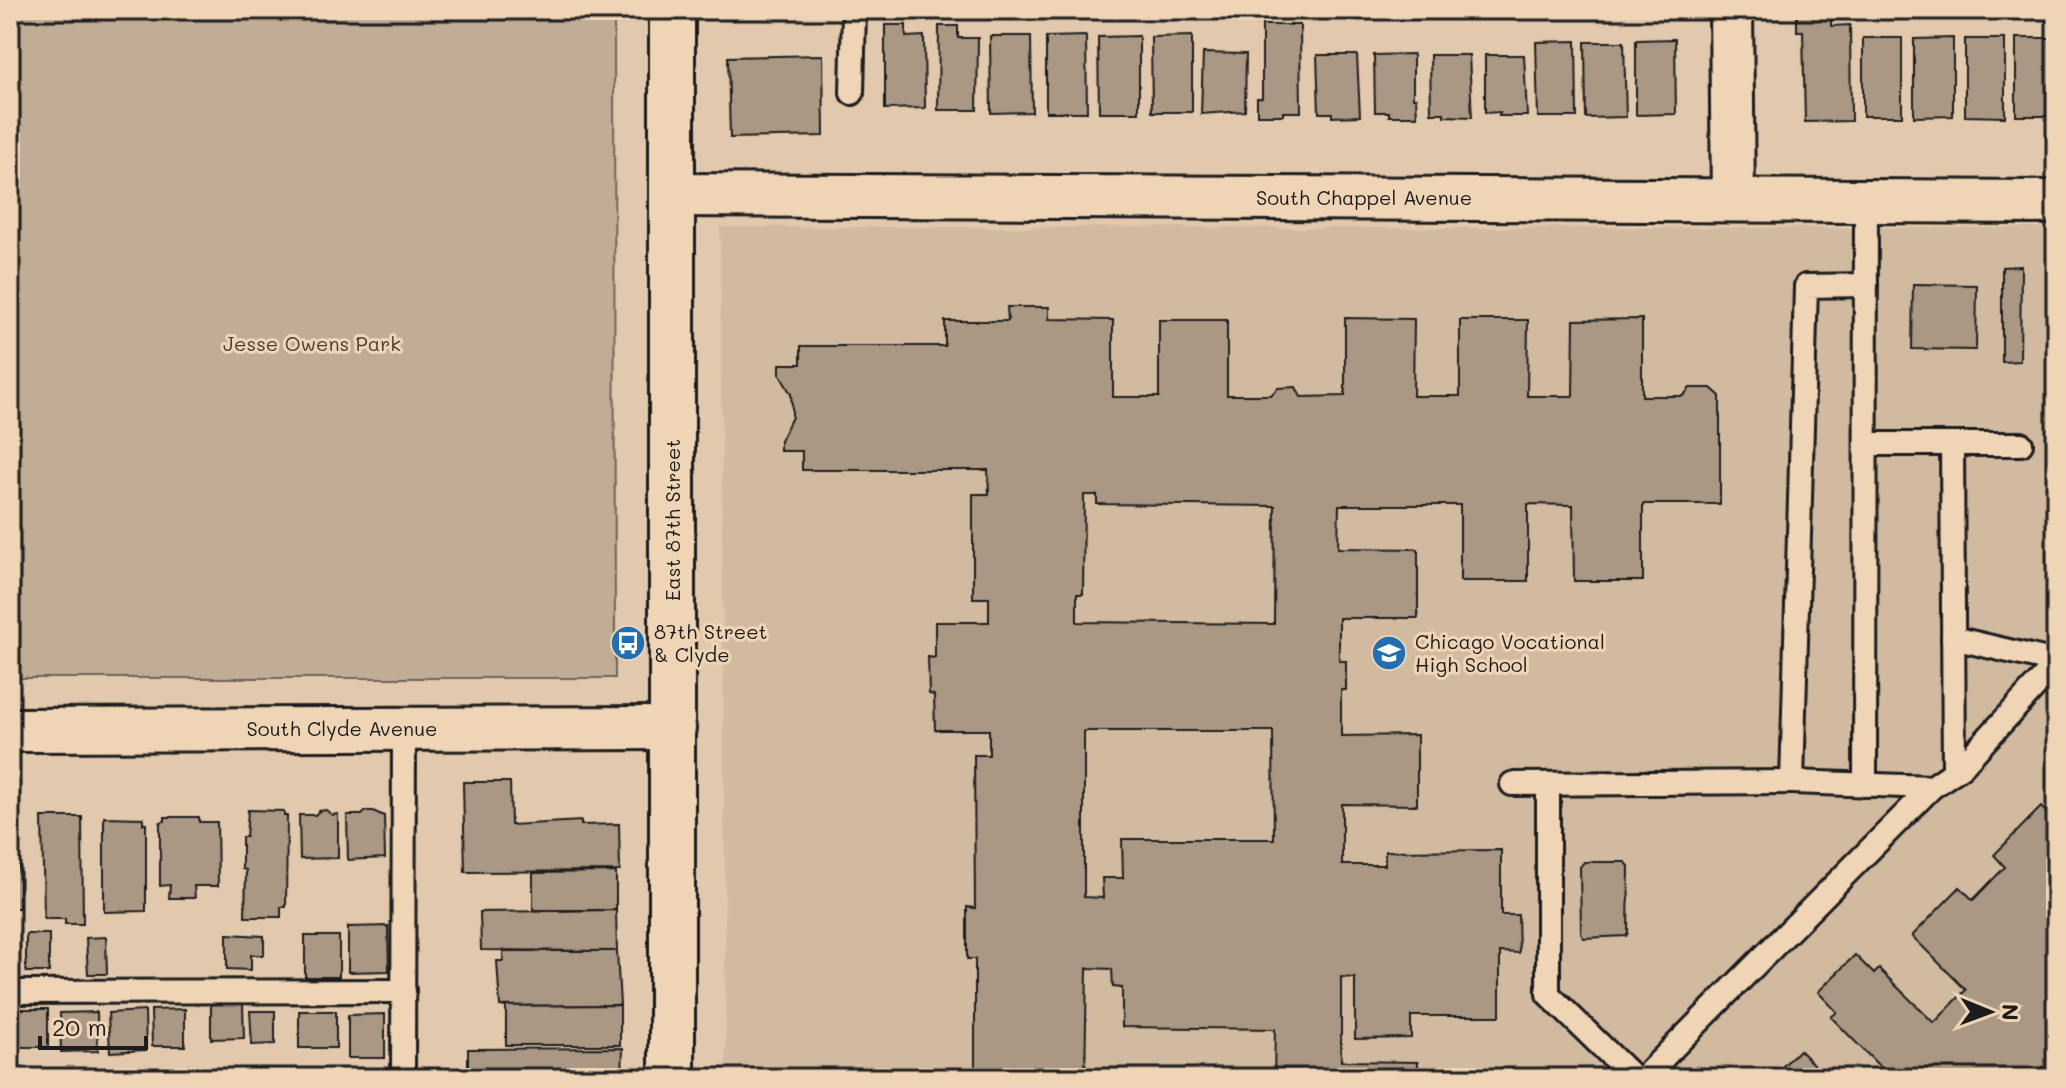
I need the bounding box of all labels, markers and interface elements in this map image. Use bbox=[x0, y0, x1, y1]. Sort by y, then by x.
street label: South Chappel Avenue bbox=[1256, 184, 1472, 210]
park label: Jesse Owens Park bbox=[223, 330, 401, 356]
street label: East 87th Street bbox=[659, 439, 685, 601]
place label: 87th Street & Clyde bbox=[654, 618, 767, 667]
bus stop icon: 87th Street & Clyde bbox=[609, 624, 647, 662]
place label: Chicago Vocational High School bbox=[1415, 628, 1605, 677]
school or university icon: Chicago Vocational High School bbox=[1370, 634, 1408, 672]
street label: South Clyde Avenue bbox=[247, 715, 437, 741]
north arrow bbox=[1950, 972, 2030, 1052]
scale bar bbox=[40, 1000, 146, 1050]
text: N bbox=[1996, 1004, 2025, 1021]
text: 20 m bbox=[52, 1011, 107, 1042]

